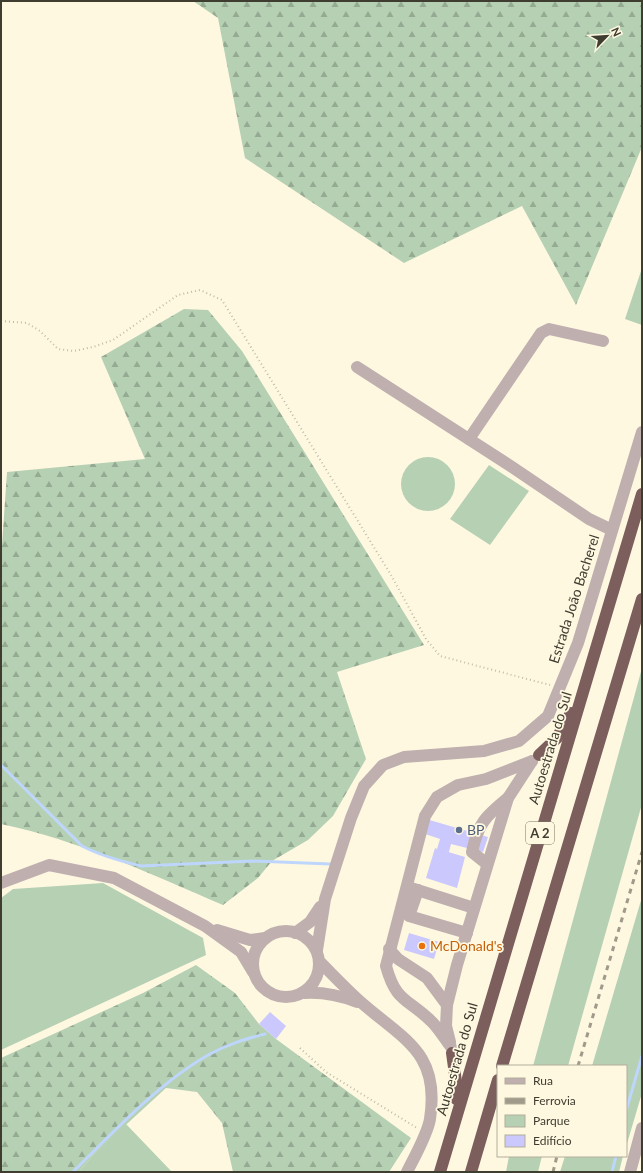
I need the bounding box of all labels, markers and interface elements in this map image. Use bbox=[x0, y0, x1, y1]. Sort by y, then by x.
north arrow bbox=[587, 16, 627, 56]
text: N bbox=[609, 25, 624, 38]
street label: Estrada João Bacherel bbox=[545, 532, 602, 665]
street label: Autoestrada do Sul bbox=[524, 690, 575, 806]
place label: BP bbox=[467, 821, 484, 838]
road number: A 2 bbox=[526, 822, 554, 844]
marker: BP bbox=[454, 825, 464, 835]
place label: McDonald's bbox=[430, 937, 503, 954]
marker: McDonald's bbox=[417, 941, 427, 951]
street label: Autoestrada do Sul bbox=[432, 1000, 481, 1117]
legend bbox=[497, 1065, 627, 1157]
text: Rua bbox=[533, 1073, 553, 1088]
text: Ferrovia bbox=[533, 1093, 576, 1108]
text: Parque bbox=[533, 1113, 570, 1128]
text: Edifício bbox=[533, 1133, 572, 1148]

